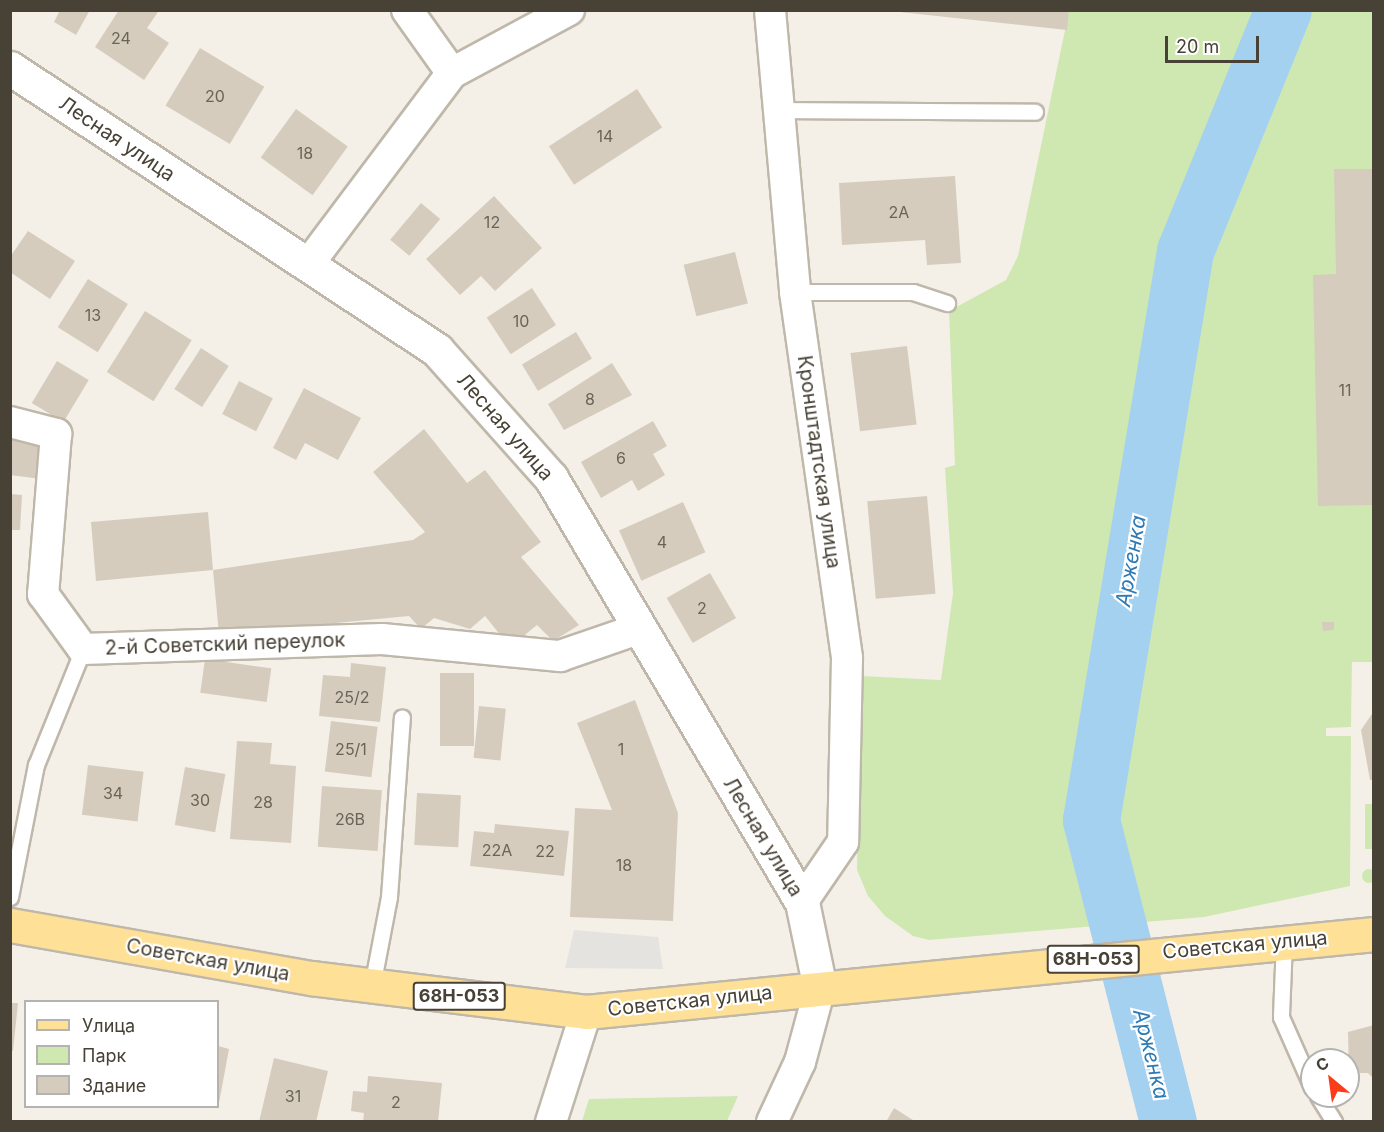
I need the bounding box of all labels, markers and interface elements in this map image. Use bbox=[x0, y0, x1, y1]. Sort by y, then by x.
scale bar bbox=[1168, 24, 1262, 62]
house number: 24 bbox=[111, 28, 131, 48]
text: 20 m bbox=[1176, 36, 1219, 57]
house number: 20 bbox=[205, 86, 225, 106]
street label: Лесная улица bbox=[54, 91, 180, 187]
house number: 14 bbox=[597, 126, 613, 146]
house number: 18 bbox=[297, 143, 313, 163]
house number: 2А bbox=[889, 202, 909, 222]
house number: 12 bbox=[484, 212, 500, 232]
house number: 13 bbox=[85, 305, 101, 325]
house number: 10 bbox=[513, 311, 529, 331]
street label: Кронштадтская улица bbox=[792, 354, 846, 570]
street label: Лесная улица bbox=[452, 368, 558, 486]
house number: 11 bbox=[1338, 380, 1352, 400]
house number: 8 bbox=[585, 389, 595, 409]
house number: 6 bbox=[616, 448, 626, 468]
water label: Арженка bbox=[1111, 513, 1151, 609]
house number: 4 bbox=[657, 532, 667, 552]
house number: 2 bbox=[697, 598, 707, 618]
street label: 2-й Советский переулок bbox=[104, 628, 346, 660]
house number: 25/2 bbox=[334, 687, 370, 707]
house number: 25/1 bbox=[335, 739, 367, 759]
house number: 1 bbox=[618, 739, 624, 759]
street label: Лесная улица bbox=[718, 773, 808, 901]
house number: 34 bbox=[103, 783, 123, 803]
house number: 30 bbox=[190, 790, 210, 810]
house number: 28 bbox=[253, 792, 273, 812]
house number: 26В bbox=[335, 809, 365, 829]
house number: 22А bbox=[482, 840, 512, 860]
house number: 22 bbox=[535, 841, 555, 861]
house number: 18 bbox=[616, 855, 632, 875]
street label: Советская улица bbox=[1161, 926, 1329, 964]
street label: Советская улица bbox=[124, 934, 292, 986]
road number: 68Н-053 bbox=[1046, 944, 1140, 974]
street label: Советская улица bbox=[606, 980, 774, 1022]
road number: 68Н-053 bbox=[412, 981, 506, 1011]
legend bbox=[24, 1000, 219, 1108]
water label: Арженка bbox=[1128, 1006, 1174, 1102]
text: Улица bbox=[82, 1015, 135, 1036]
text: Парк bbox=[82, 1045, 126, 1066]
north arrow bbox=[1300, 1048, 1360, 1108]
text: С bbox=[1312, 1052, 1332, 1076]
text: Здание bbox=[82, 1075, 146, 1096]
house number: 31 bbox=[285, 1086, 301, 1106]
house number: 2 bbox=[391, 1092, 401, 1112]

